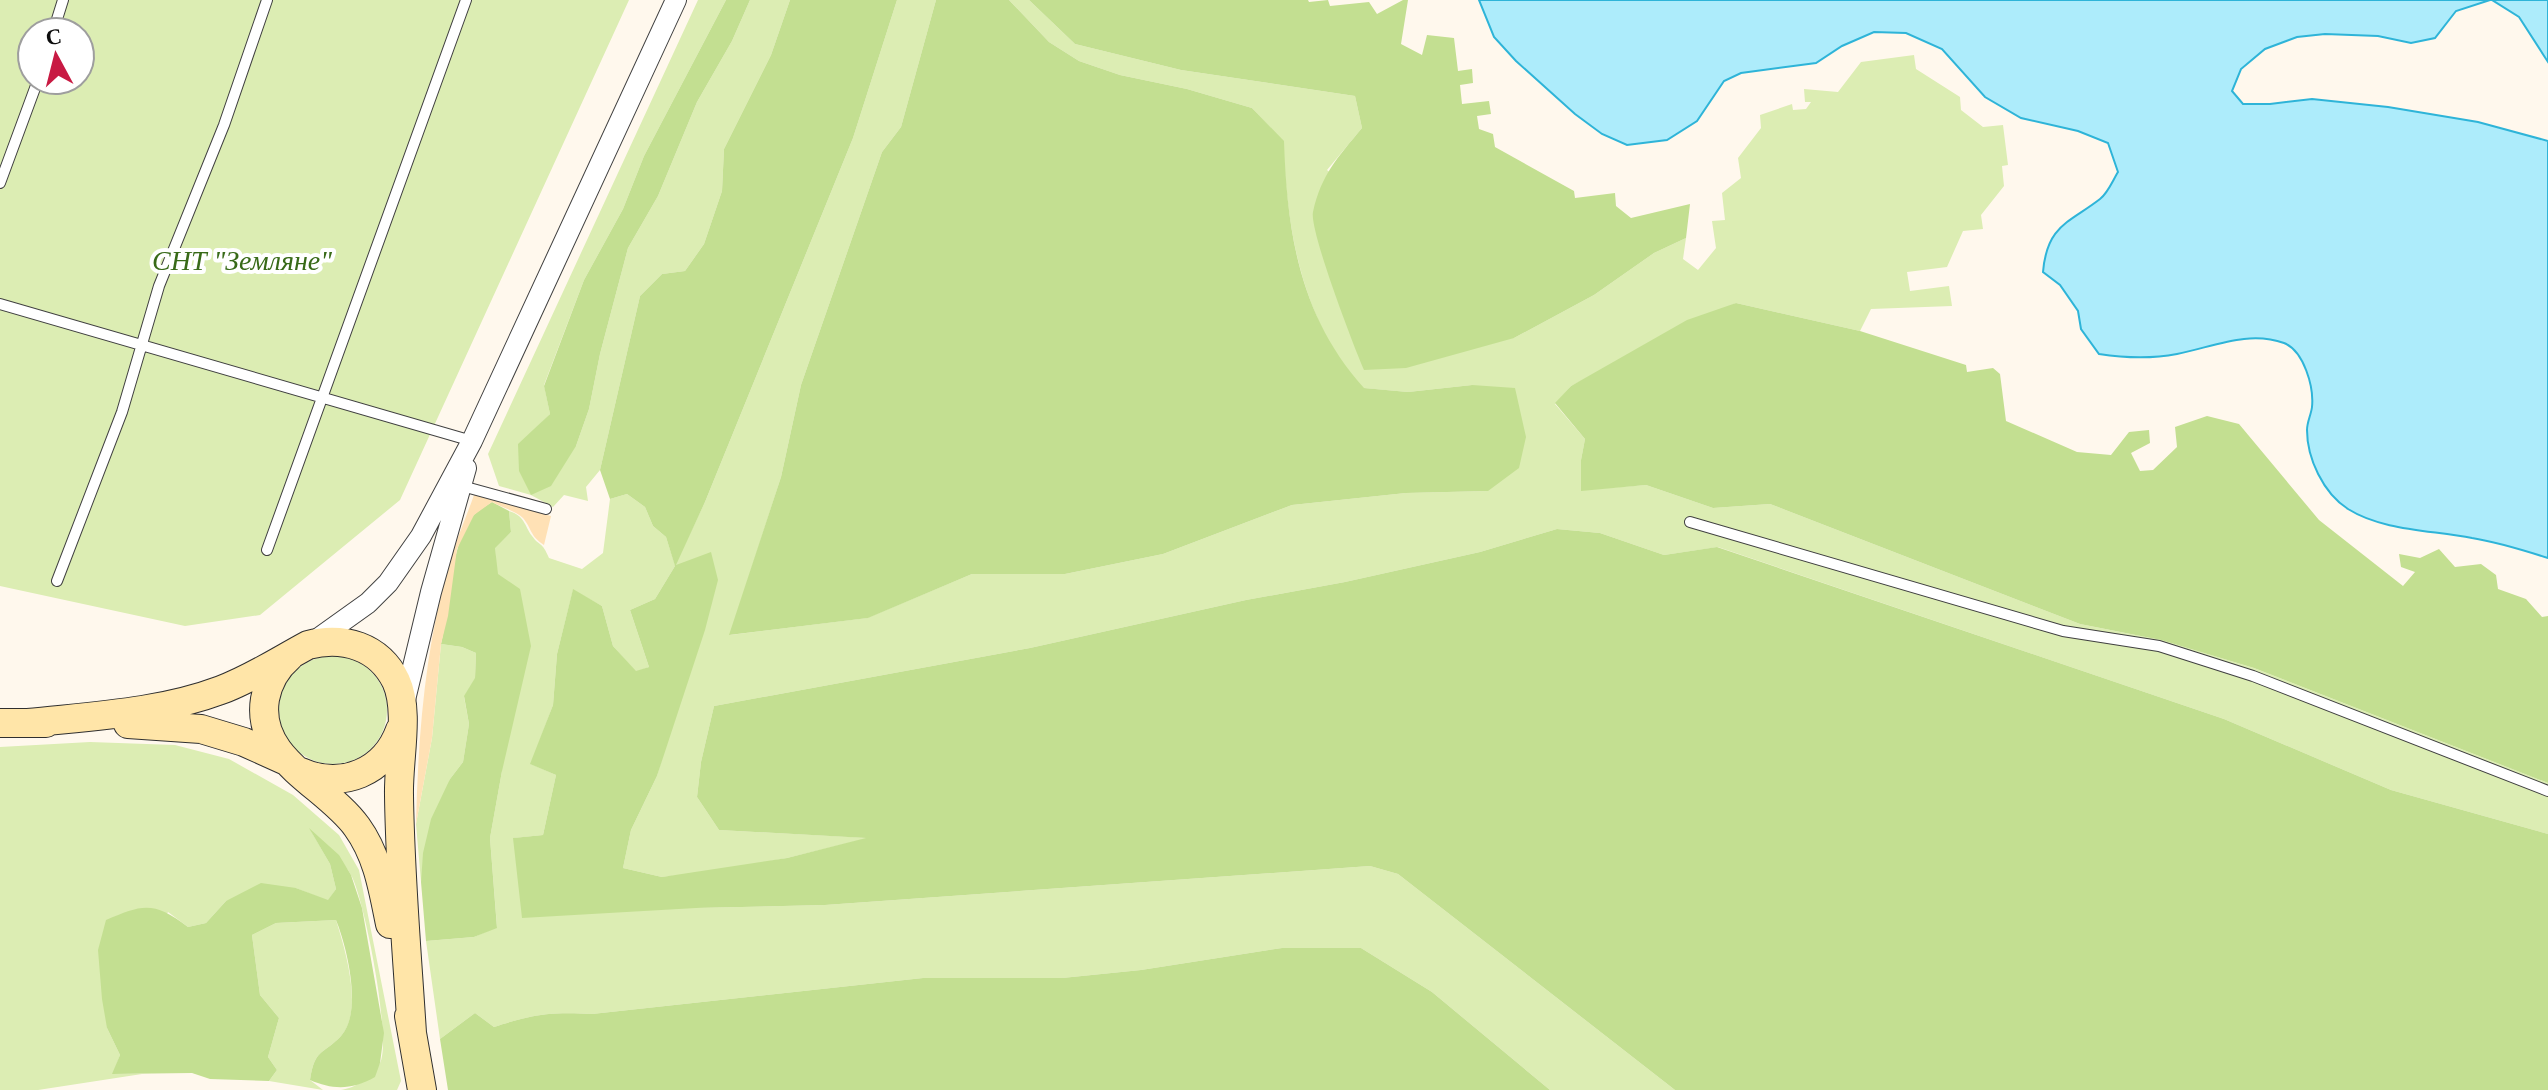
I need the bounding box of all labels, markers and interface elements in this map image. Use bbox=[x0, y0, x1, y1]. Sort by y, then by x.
north arrow bbox=[16, 16, 96, 96]
text: С bbox=[44, 23, 63, 50]
park label: СНТ "Земляне" bbox=[152, 245, 332, 276]

